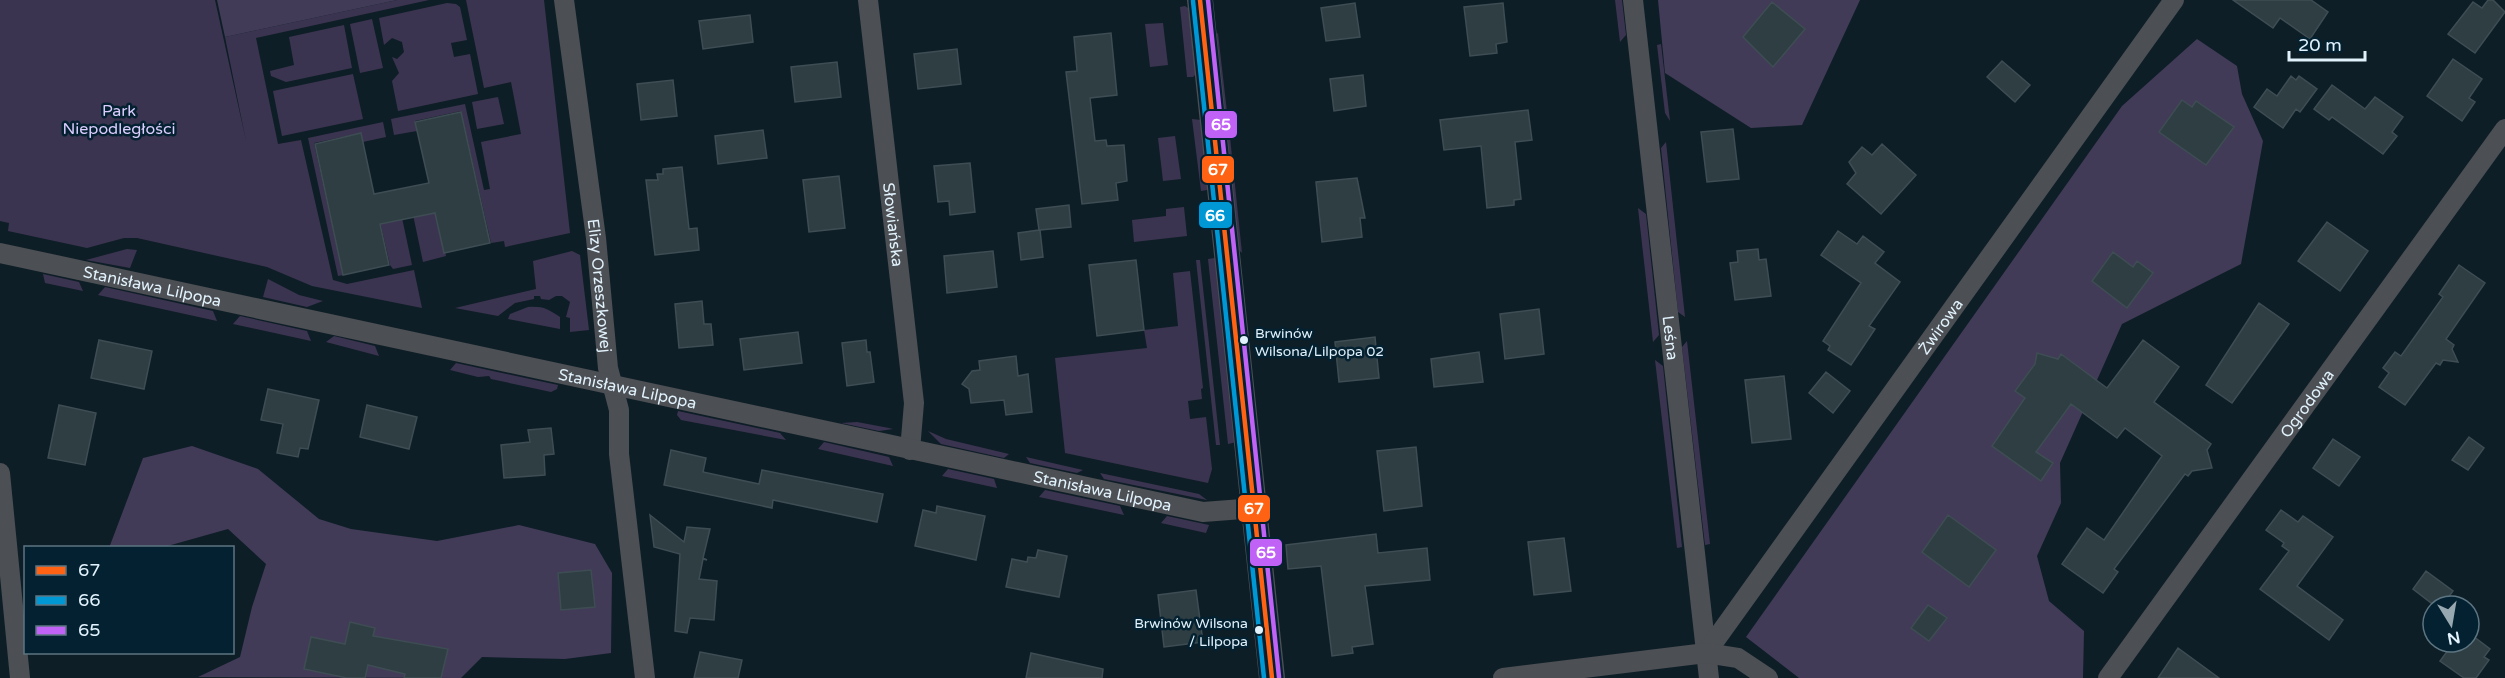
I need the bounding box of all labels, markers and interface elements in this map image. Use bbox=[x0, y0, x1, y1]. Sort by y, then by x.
scale bar bbox=[2289, 24, 2366, 62]
text: 20 m bbox=[2298, 34, 2342, 56]
park label: Park Niepodległości bbox=[63, 101, 175, 139]
line badge: 65 bbox=[1204, 110, 1238, 139]
text: 65 bbox=[1211, 115, 1231, 135]
line badge: 67 bbox=[1201, 155, 1235, 184]
text: 67 bbox=[1208, 160, 1228, 180]
street label: Słowiańska bbox=[878, 182, 907, 268]
line badge: 66 bbox=[1198, 201, 1233, 229]
text: 66 bbox=[1205, 206, 1225, 226]
street label: Elizy Orzeszkowej bbox=[583, 218, 616, 354]
street label: Stanisława Lilpopa bbox=[81, 262, 223, 311]
street label: Żwirowa bbox=[1914, 295, 1968, 359]
street label: Leśna bbox=[1657, 315, 1682, 361]
place label: Brwinów Wilsona/Lilpopa 02 bbox=[1255, 325, 1384, 360]
marker: Brwinów Wilsona/Lilpopa 02 bbox=[1238, 334, 1250, 346]
street label: Stanisława Lilpopa bbox=[556, 364, 698, 414]
street label: Ogrodowa bbox=[2276, 366, 2339, 442]
street label: Stanisława Lilpopa bbox=[1032, 467, 1174, 516]
line badge: 67 bbox=[1237, 494, 1271, 523]
text: 67 bbox=[1244, 499, 1264, 519]
line badge: 65 bbox=[1249, 538, 1283, 567]
text: 65 bbox=[1256, 543, 1276, 563]
legend bbox=[24, 546, 234, 654]
text: 67 bbox=[78, 559, 101, 581]
text: 66 bbox=[78, 589, 101, 611]
north arrow bbox=[2421, 594, 2481, 654]
place label: Brwinów Wilsona / Lilpopa bbox=[1134, 615, 1248, 650]
text: 65 bbox=[78, 619, 101, 641]
marker: Brwinów Wilsona / Lilpopa bbox=[1253, 624, 1265, 636]
text: N bbox=[2445, 627, 2462, 649]

